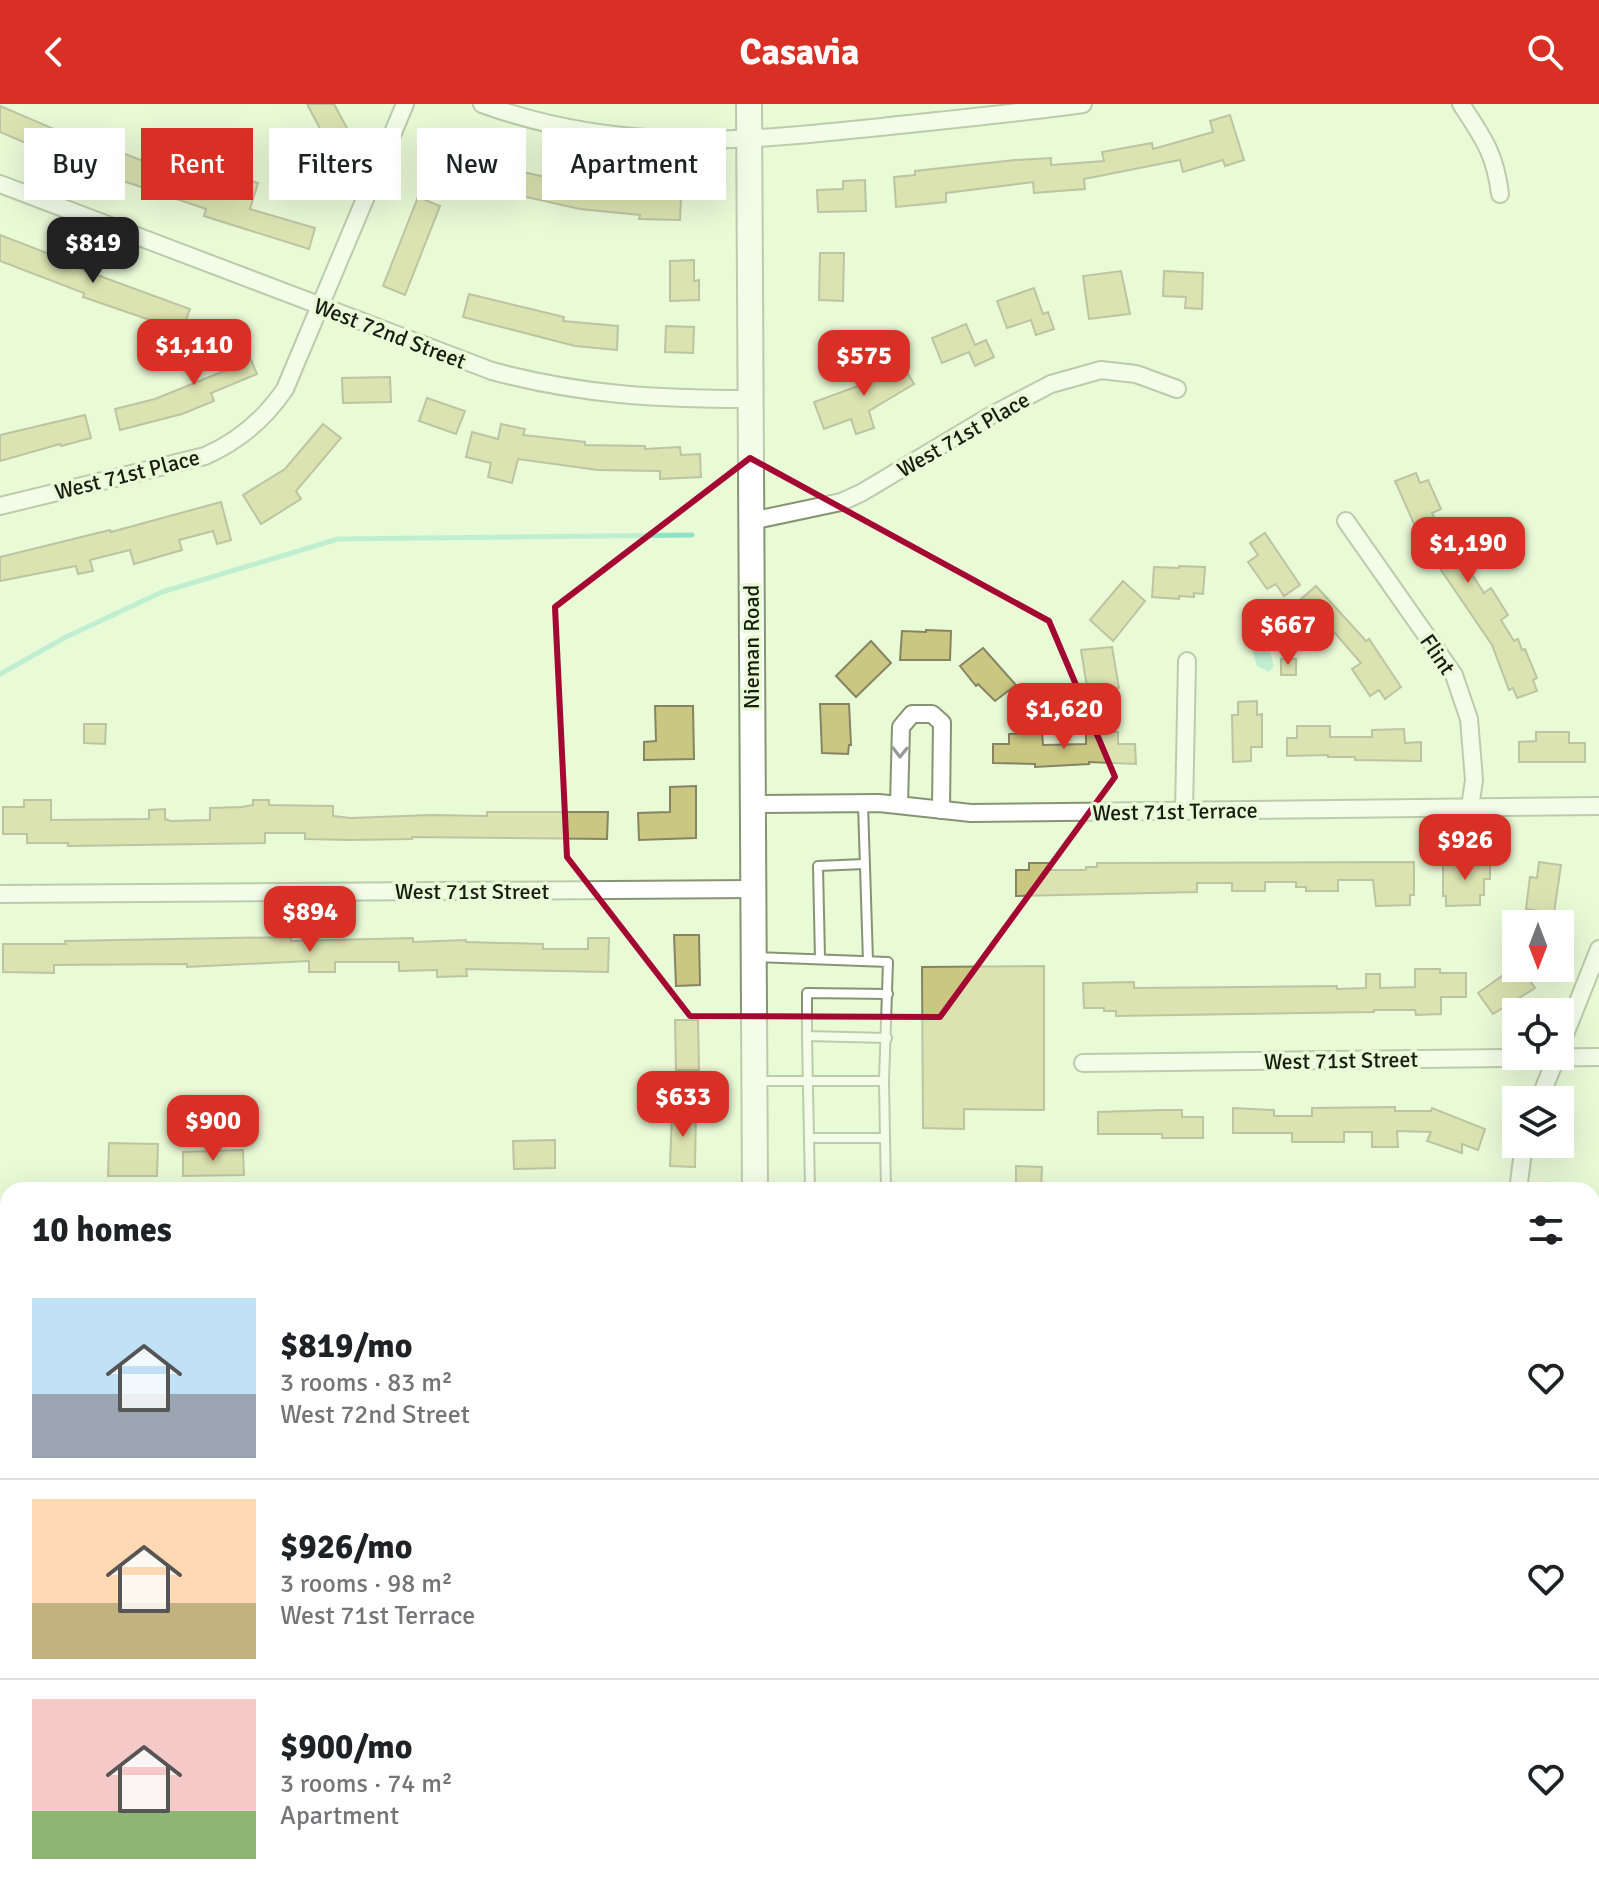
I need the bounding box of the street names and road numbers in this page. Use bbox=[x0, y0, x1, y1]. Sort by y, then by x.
street label: West 72nd Street bbox=[310, 292, 470, 375]
street label: West 71st Place bbox=[892, 386, 1034, 483]
street label: West 71st Place bbox=[52, 443, 202, 506]
street label: Nieman Road bbox=[738, 585, 765, 709]
street label: Flint bbox=[1414, 629, 1461, 680]
street label: West 71st Terrace bbox=[1092, 797, 1258, 826]
street label: West 71st Street bbox=[395, 878, 549, 905]
street label: West 71st Street bbox=[1264, 1046, 1419, 1075]

